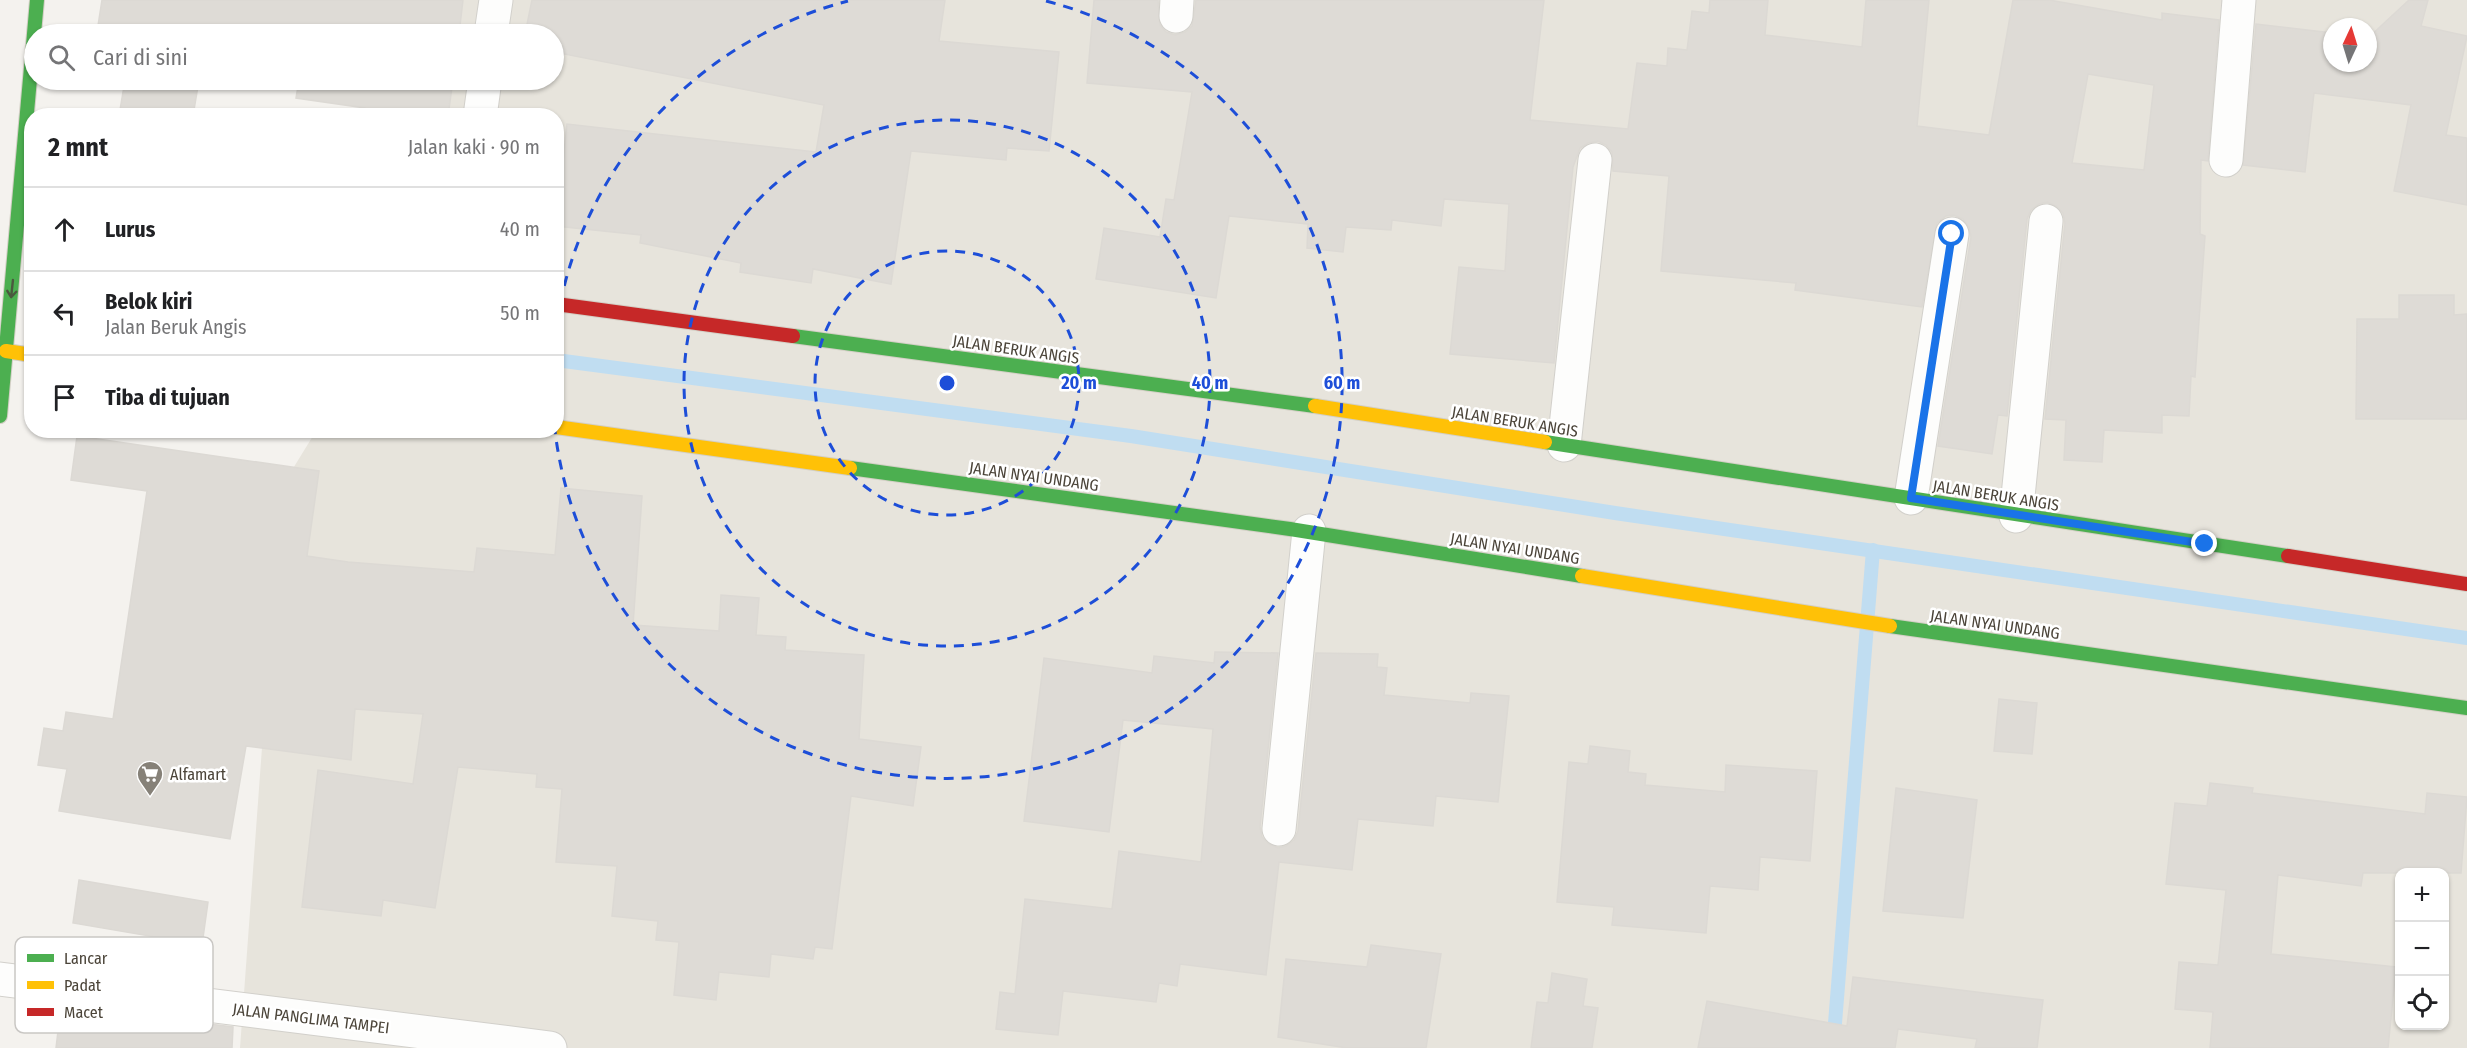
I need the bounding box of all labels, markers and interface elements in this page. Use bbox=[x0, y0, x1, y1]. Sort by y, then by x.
north arrow bbox=[2323, 18, 2377, 72]
search box bbox=[24, 24, 564, 90]
icon: search bbox=[45, 41, 78, 74]
text: Cari di sini bbox=[93, 44, 188, 71]
text: 2 mnt bbox=[48, 132, 108, 163]
text: Jalan kaki · 90 m bbox=[408, 135, 540, 159]
icon: ahead bbox=[48, 213, 81, 246]
text: Lurus bbox=[105, 216, 155, 243]
text: 40 m bbox=[500, 217, 540, 241]
route start bbox=[1938, 220, 1964, 246]
one-way arrow bbox=[6, 278, 17, 298]
text: Belok kiri bbox=[105, 288, 193, 315]
icon: left bbox=[48, 297, 81, 330]
text: 50 m bbox=[500, 301, 540, 325]
text: Jalan Beruk Angis bbox=[105, 315, 247, 339]
street label: JALAN BERUK ANGIS bbox=[951, 331, 1081, 368]
text: 20 m bbox=[1060, 372, 1097, 394]
text: 40 m bbox=[1192, 372, 1228, 394]
text: 60 m bbox=[1324, 372, 1360, 394]
centre of rings bbox=[937, 373, 957, 393]
icon: arrive bbox=[48, 381, 81, 414]
text: Tiba di tujuan bbox=[105, 384, 230, 411]
street label: JALAN BERUK ANGIS bbox=[1450, 402, 1580, 441]
street label: JALAN NYAI UNDANG bbox=[968, 458, 1100, 495]
street label: JALAN BERUK ANGIS bbox=[1931, 476, 2061, 515]
street label: JALAN NYAI UNDANG bbox=[1449, 529, 1581, 568]
route end bbox=[2191, 530, 2217, 556]
street label: JALAN NYAI UNDANG bbox=[1929, 606, 2061, 643]
supermarket icon: Alfamart bbox=[135, 759, 165, 797]
place label: Alfamart bbox=[170, 765, 227, 784]
map controls bbox=[2395, 868, 2449, 1030]
button: + bbox=[2395, 868, 2449, 922]
button: − bbox=[2395, 922, 2449, 976]
legend bbox=[15, 937, 213, 1033]
text: Lancar bbox=[64, 949, 108, 968]
text: Padat bbox=[64, 976, 102, 995]
button: locate bbox=[2395, 976, 2449, 1030]
street label: JALAN PANGLIMA TAMPEI bbox=[231, 999, 390, 1038]
text: Macet bbox=[64, 1003, 104, 1022]

